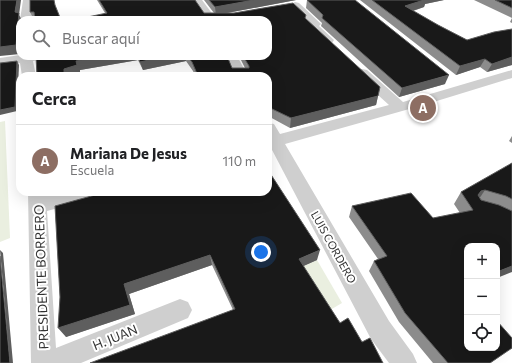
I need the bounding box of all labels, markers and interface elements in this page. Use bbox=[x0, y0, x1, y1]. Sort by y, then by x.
search box bbox=[16, 16, 272, 60]
icon: search bbox=[30, 27, 52, 49]
text: Buscar aquí bbox=[62, 29, 140, 47]
text: Cerca bbox=[32, 88, 77, 109]
pin: A bbox=[410, 93, 436, 123]
text: Mariana De Jesus bbox=[70, 144, 187, 162]
text: A bbox=[40, 153, 50, 169]
text: 110 m bbox=[223, 153, 256, 169]
text: Escuela bbox=[70, 162, 114, 178]
street label: PRESIDENTE BORRERO bbox=[30, 204, 52, 350]
street label: LUIS CORDERO bbox=[309, 209, 359, 285]
your location bbox=[251, 242, 271, 262]
map controls bbox=[464, 243, 500, 351]
button: + bbox=[464, 243, 500, 279]
button: − bbox=[464, 279, 500, 315]
button: locate bbox=[464, 315, 500, 351]
street label: H. JUAN bbox=[90, 321, 140, 353]

